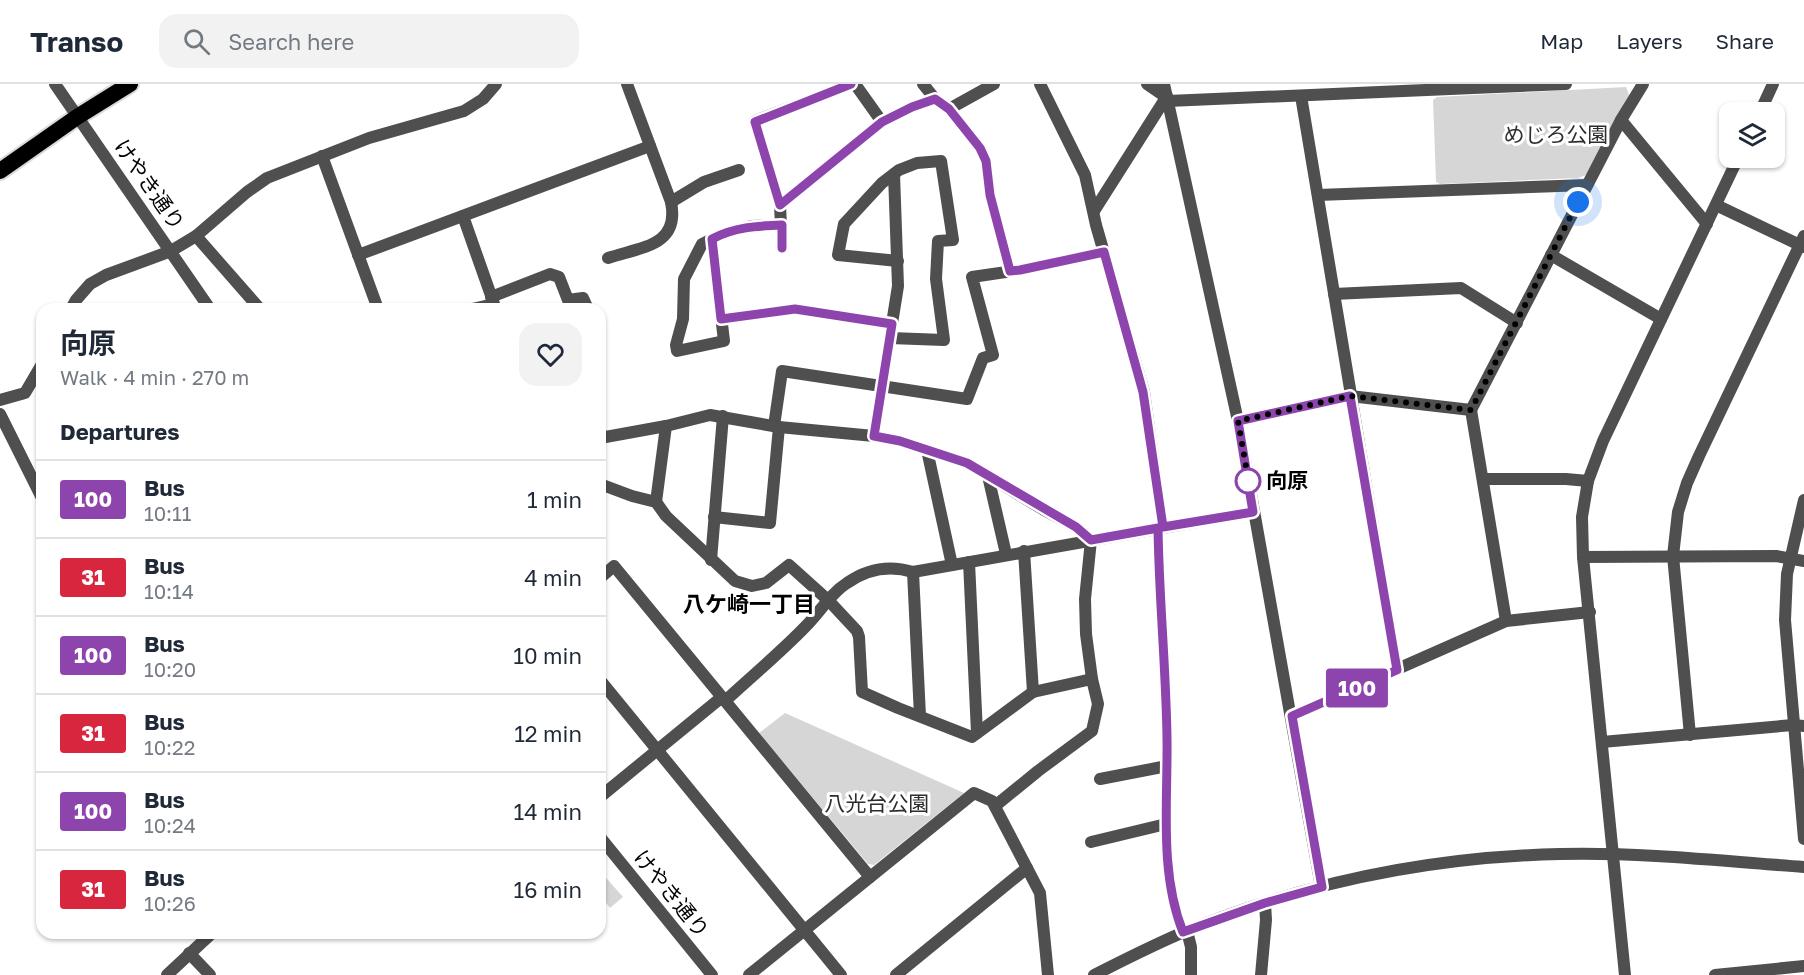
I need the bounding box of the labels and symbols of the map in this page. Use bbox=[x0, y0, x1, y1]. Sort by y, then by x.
park label: めじろ公園 bbox=[1504, 121, 1609, 147]
street label: けやき通り bbox=[109, 134, 191, 235]
your location bbox=[1563, 187, 1593, 217]
place label: 向原 bbox=[1266, 467, 1308, 493]
marker: 向原 bbox=[1235, 468, 1261, 494]
district label: 八ケ崎一丁目 bbox=[683, 590, 815, 617]
line badge: 100 bbox=[1322, 668, 1392, 708]
park label: 八光台公園 bbox=[825, 790, 930, 816]
street label: けやき通り bbox=[629, 844, 715, 942]

